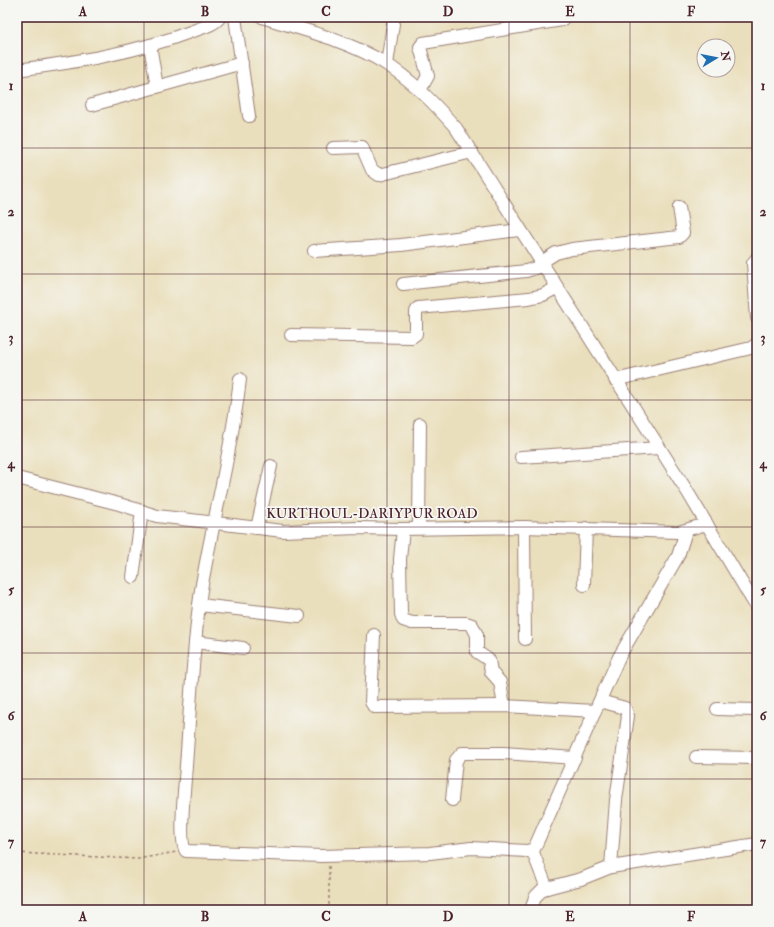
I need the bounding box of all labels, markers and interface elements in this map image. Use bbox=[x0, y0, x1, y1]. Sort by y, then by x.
text: A bbox=[78, 4, 88, 20]
text: B bbox=[201, 4, 209, 20]
text: C bbox=[321, 4, 331, 20]
text: D bbox=[443, 4, 454, 20]
text: E bbox=[565, 4, 575, 20]
text: F bbox=[687, 4, 696, 20]
north arrow bbox=[696, 38, 736, 78]
text: N bbox=[718, 49, 733, 63]
text: 1 bbox=[9, 78, 14, 94]
text: 1 bbox=[761, 78, 766, 94]
text: 2 bbox=[8, 204, 15, 220]
text: 2 bbox=[760, 204, 767, 220]
text: 3 bbox=[9, 330, 14, 346]
text: 3 bbox=[761, 330, 766, 346]
text: 4 bbox=[6, 456, 15, 472]
text: 4 bbox=[758, 456, 767, 472]
street label: KURTHOUL-DARIYPUR ROAD bbox=[266, 505, 478, 522]
text: 5 bbox=[8, 582, 14, 598]
text: 5 bbox=[760, 582, 766, 598]
text: 6 bbox=[8, 708, 16, 724]
text: 6 bbox=[760, 708, 768, 724]
text: 7 bbox=[8, 834, 15, 850]
text: 7 bbox=[760, 834, 767, 850]
text: A bbox=[78, 909, 88, 925]
text: B bbox=[201, 909, 209, 925]
text: C bbox=[321, 909, 331, 925]
text: D bbox=[443, 909, 454, 925]
text: E bbox=[565, 909, 575, 925]
text: F bbox=[687, 909, 696, 925]

